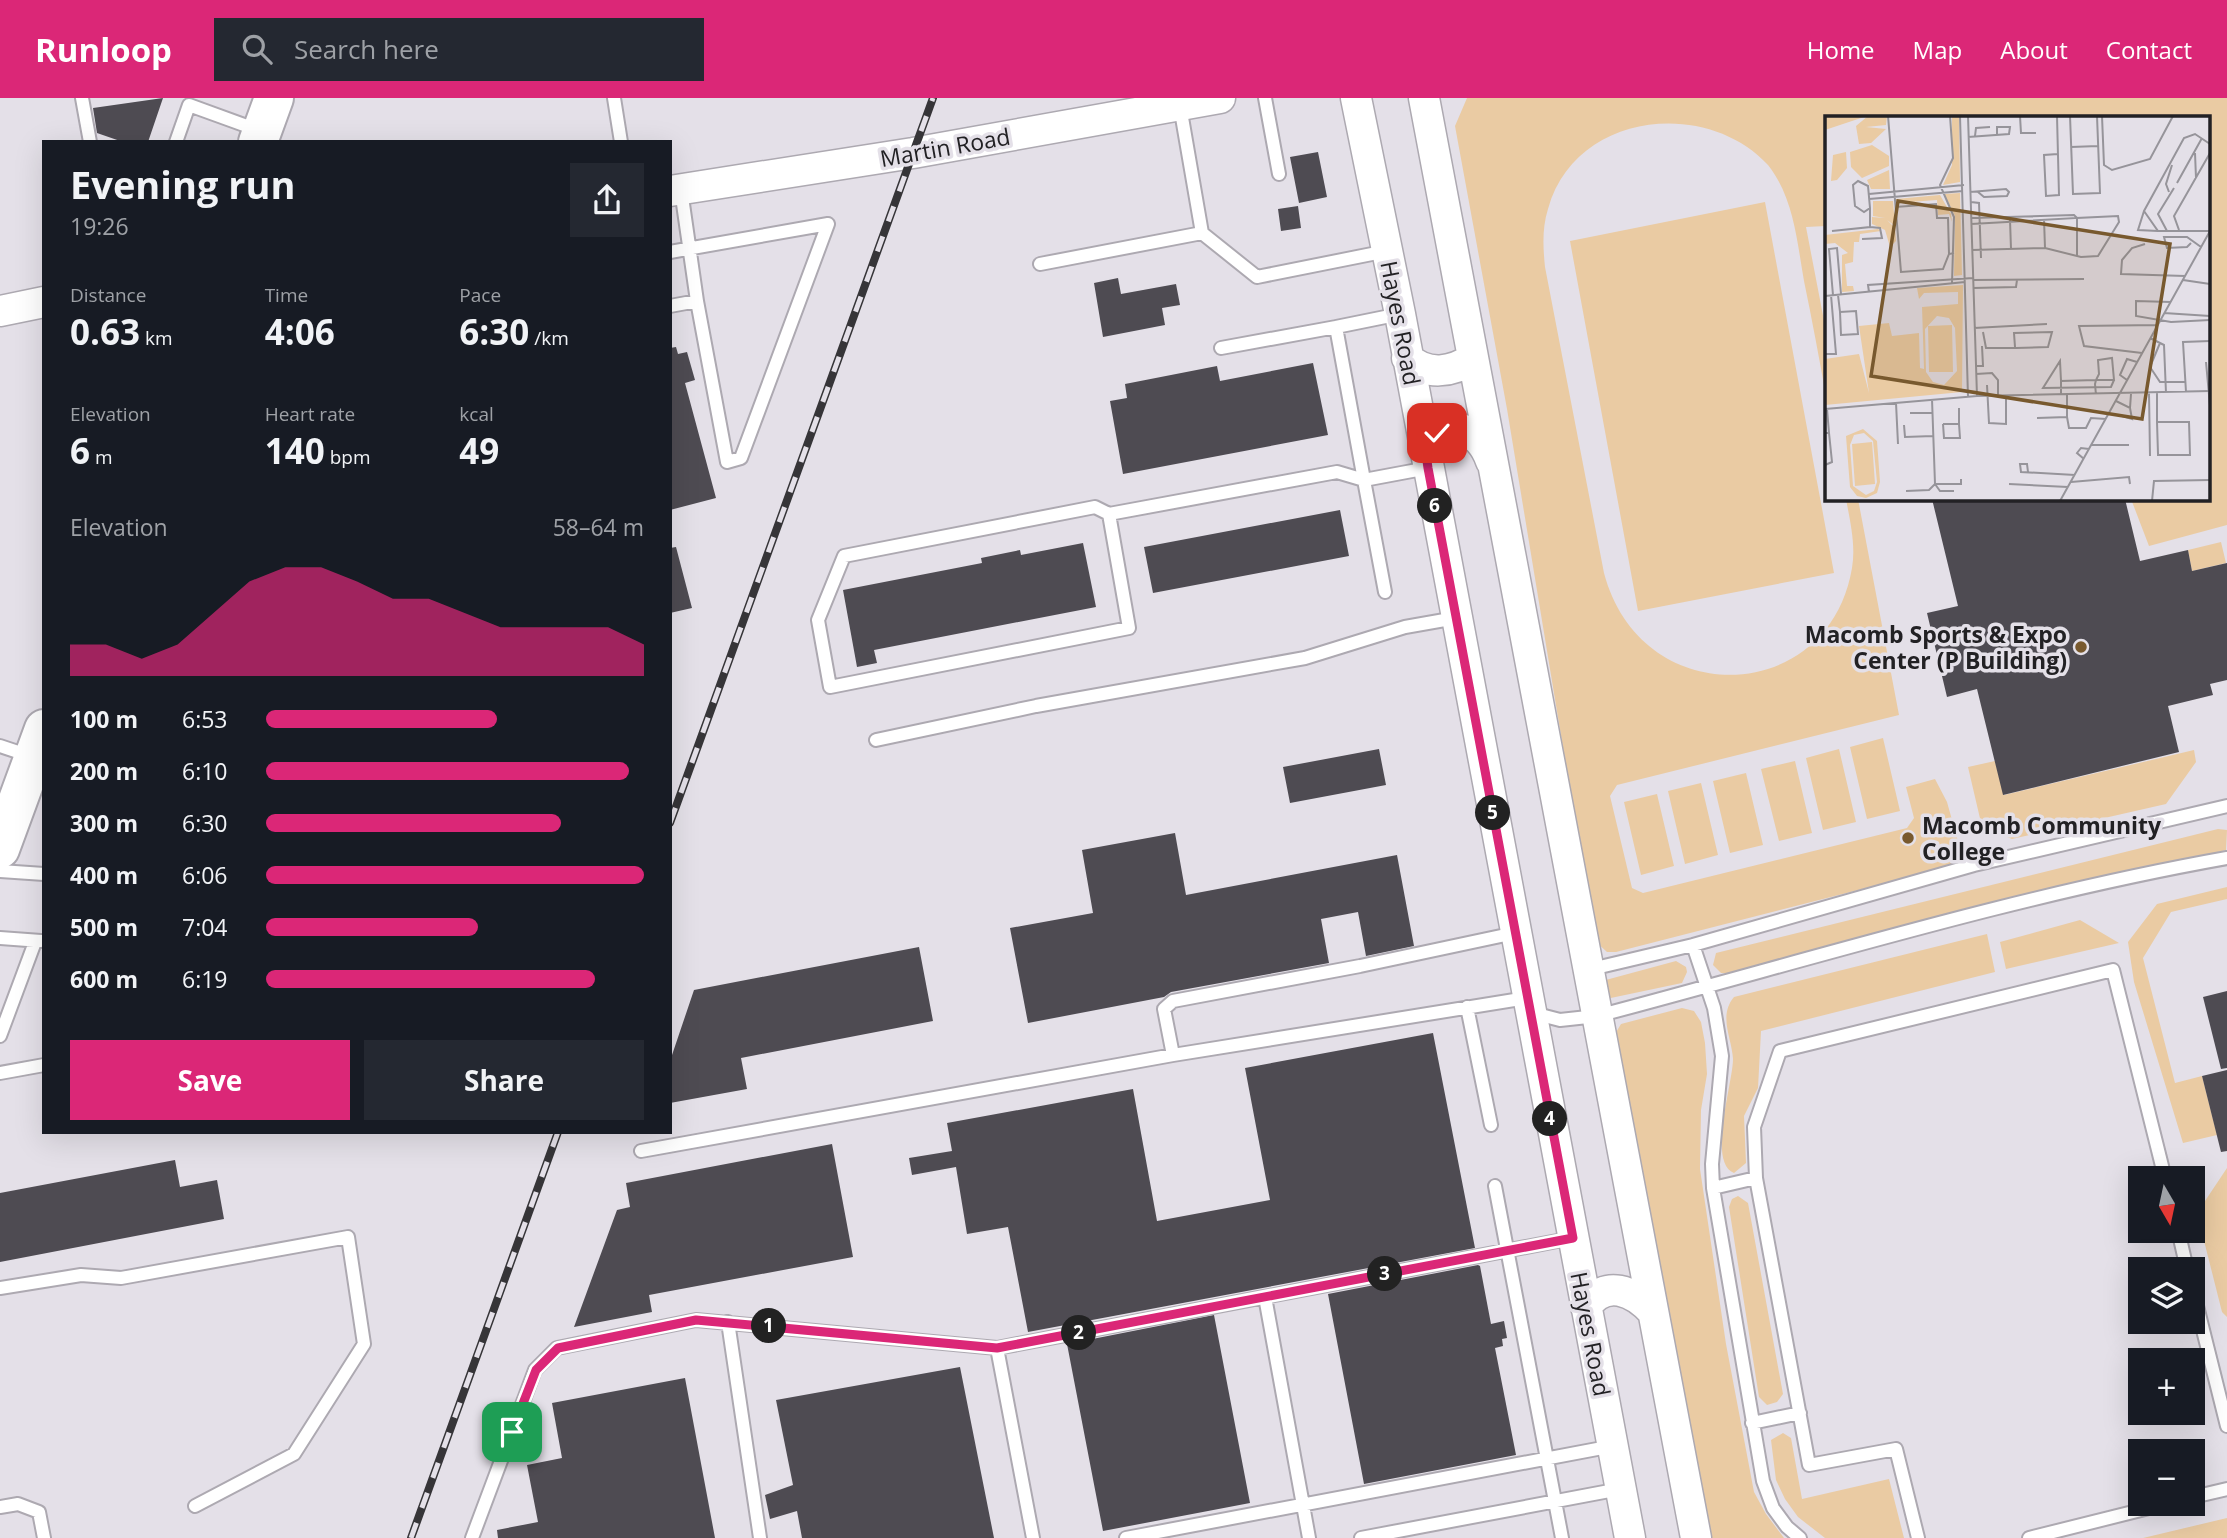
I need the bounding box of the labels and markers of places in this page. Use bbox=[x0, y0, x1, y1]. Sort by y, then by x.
pin bbox=[1407, 403, 1467, 463]
pin: 6 bbox=[1418, 488, 1452, 524]
place label: Macomb Sports & Expo Center (P Building) bbox=[1805, 618, 2067, 676]
marker: Macomb Sports & Expo Center (P Building) bbox=[2073, 639, 2089, 655]
pin: 5 bbox=[1476, 796, 1510, 830]
place label: Macomb Community College bbox=[1922, 809, 2162, 867]
marker: Macomb Community College bbox=[1900, 830, 1916, 846]
pin: 4 bbox=[1532, 1102, 1568, 1136]
pin: 3 bbox=[1368, 1256, 1402, 1292]
pin: 1 bbox=[752, 1308, 786, 1344]
pin: 2 bbox=[1062, 1316, 1096, 1350]
pin bbox=[482, 1402, 542, 1462]

